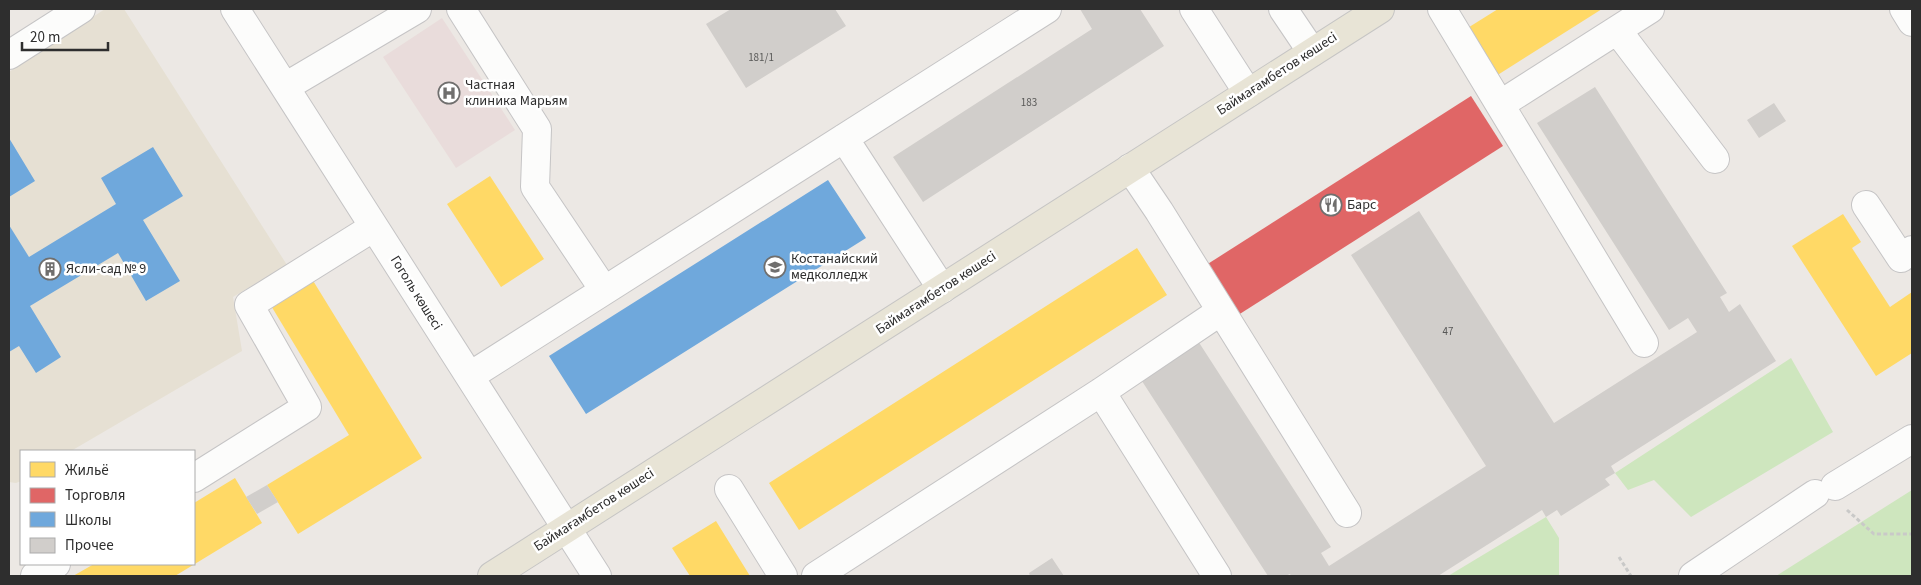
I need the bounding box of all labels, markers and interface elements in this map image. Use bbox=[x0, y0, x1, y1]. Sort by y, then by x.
scale bar bbox=[22, 20, 109, 52]
text: 20 m bbox=[30, 27, 60, 48]
street label: Баймағамбетов көшесі bbox=[1213, 27, 1341, 121]
house number: 181/1 bbox=[748, 50, 774, 65]
place label: Частная клиника Марьям bbox=[465, 75, 568, 111]
hospital icon: Частная клиника Марьям bbox=[437, 81, 461, 105]
house number: 183 bbox=[1021, 95, 1037, 110]
restaurant icon: Барс bbox=[1319, 193, 1343, 217]
place label: Барс bbox=[1347, 195, 1377, 215]
street label: Баймағамбетов көшесі bbox=[872, 246, 1000, 340]
place label: Костанайский медколледж bbox=[791, 249, 878, 285]
street label: Гоголь көшесі bbox=[385, 252, 447, 334]
school or university icon: Костанайский медколледж bbox=[763, 255, 787, 279]
building icon: Ясли-сад № 9 bbox=[38, 257, 62, 281]
place label: Ясли-сад № 9 bbox=[66, 259, 146, 279]
house number: 47 bbox=[1443, 324, 1453, 339]
legend bbox=[20, 450, 195, 565]
text: Жильё bbox=[65, 460, 109, 481]
street label: Баймағамбетов көшесі bbox=[530, 463, 658, 557]
text: Торговля bbox=[65, 485, 125, 506]
text: Школы bbox=[65, 510, 112, 531]
text: Прочее bbox=[65, 535, 114, 556]

